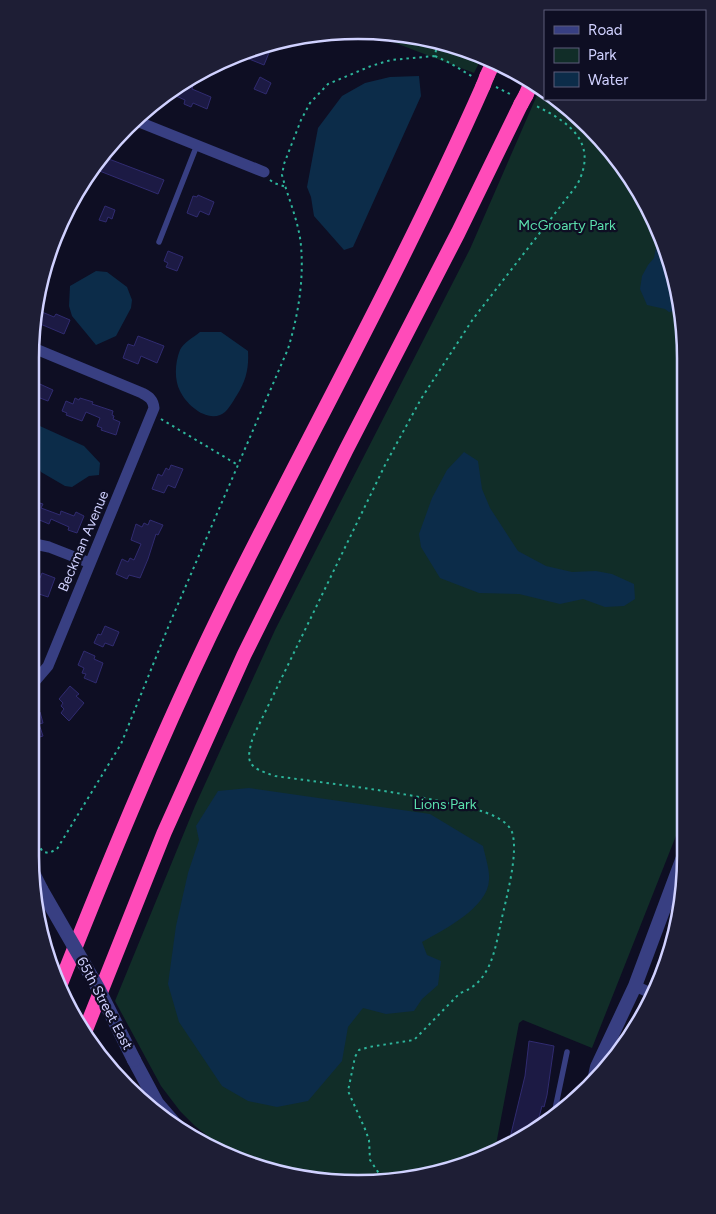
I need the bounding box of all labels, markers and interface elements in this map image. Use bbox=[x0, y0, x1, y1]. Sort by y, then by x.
legend bbox=[544, 10, 706, 100]
text: Road bbox=[588, 21, 623, 39]
text: Park bbox=[588, 46, 617, 64]
text: Water bbox=[588, 71, 628, 89]
park label: McGroarty Park bbox=[518, 217, 616, 234]
street label: Beckman Avenue bbox=[54, 488, 113, 594]
park label: Lions Park bbox=[413, 796, 477, 813]
street label: 65th Street East bbox=[73, 954, 136, 1052]

